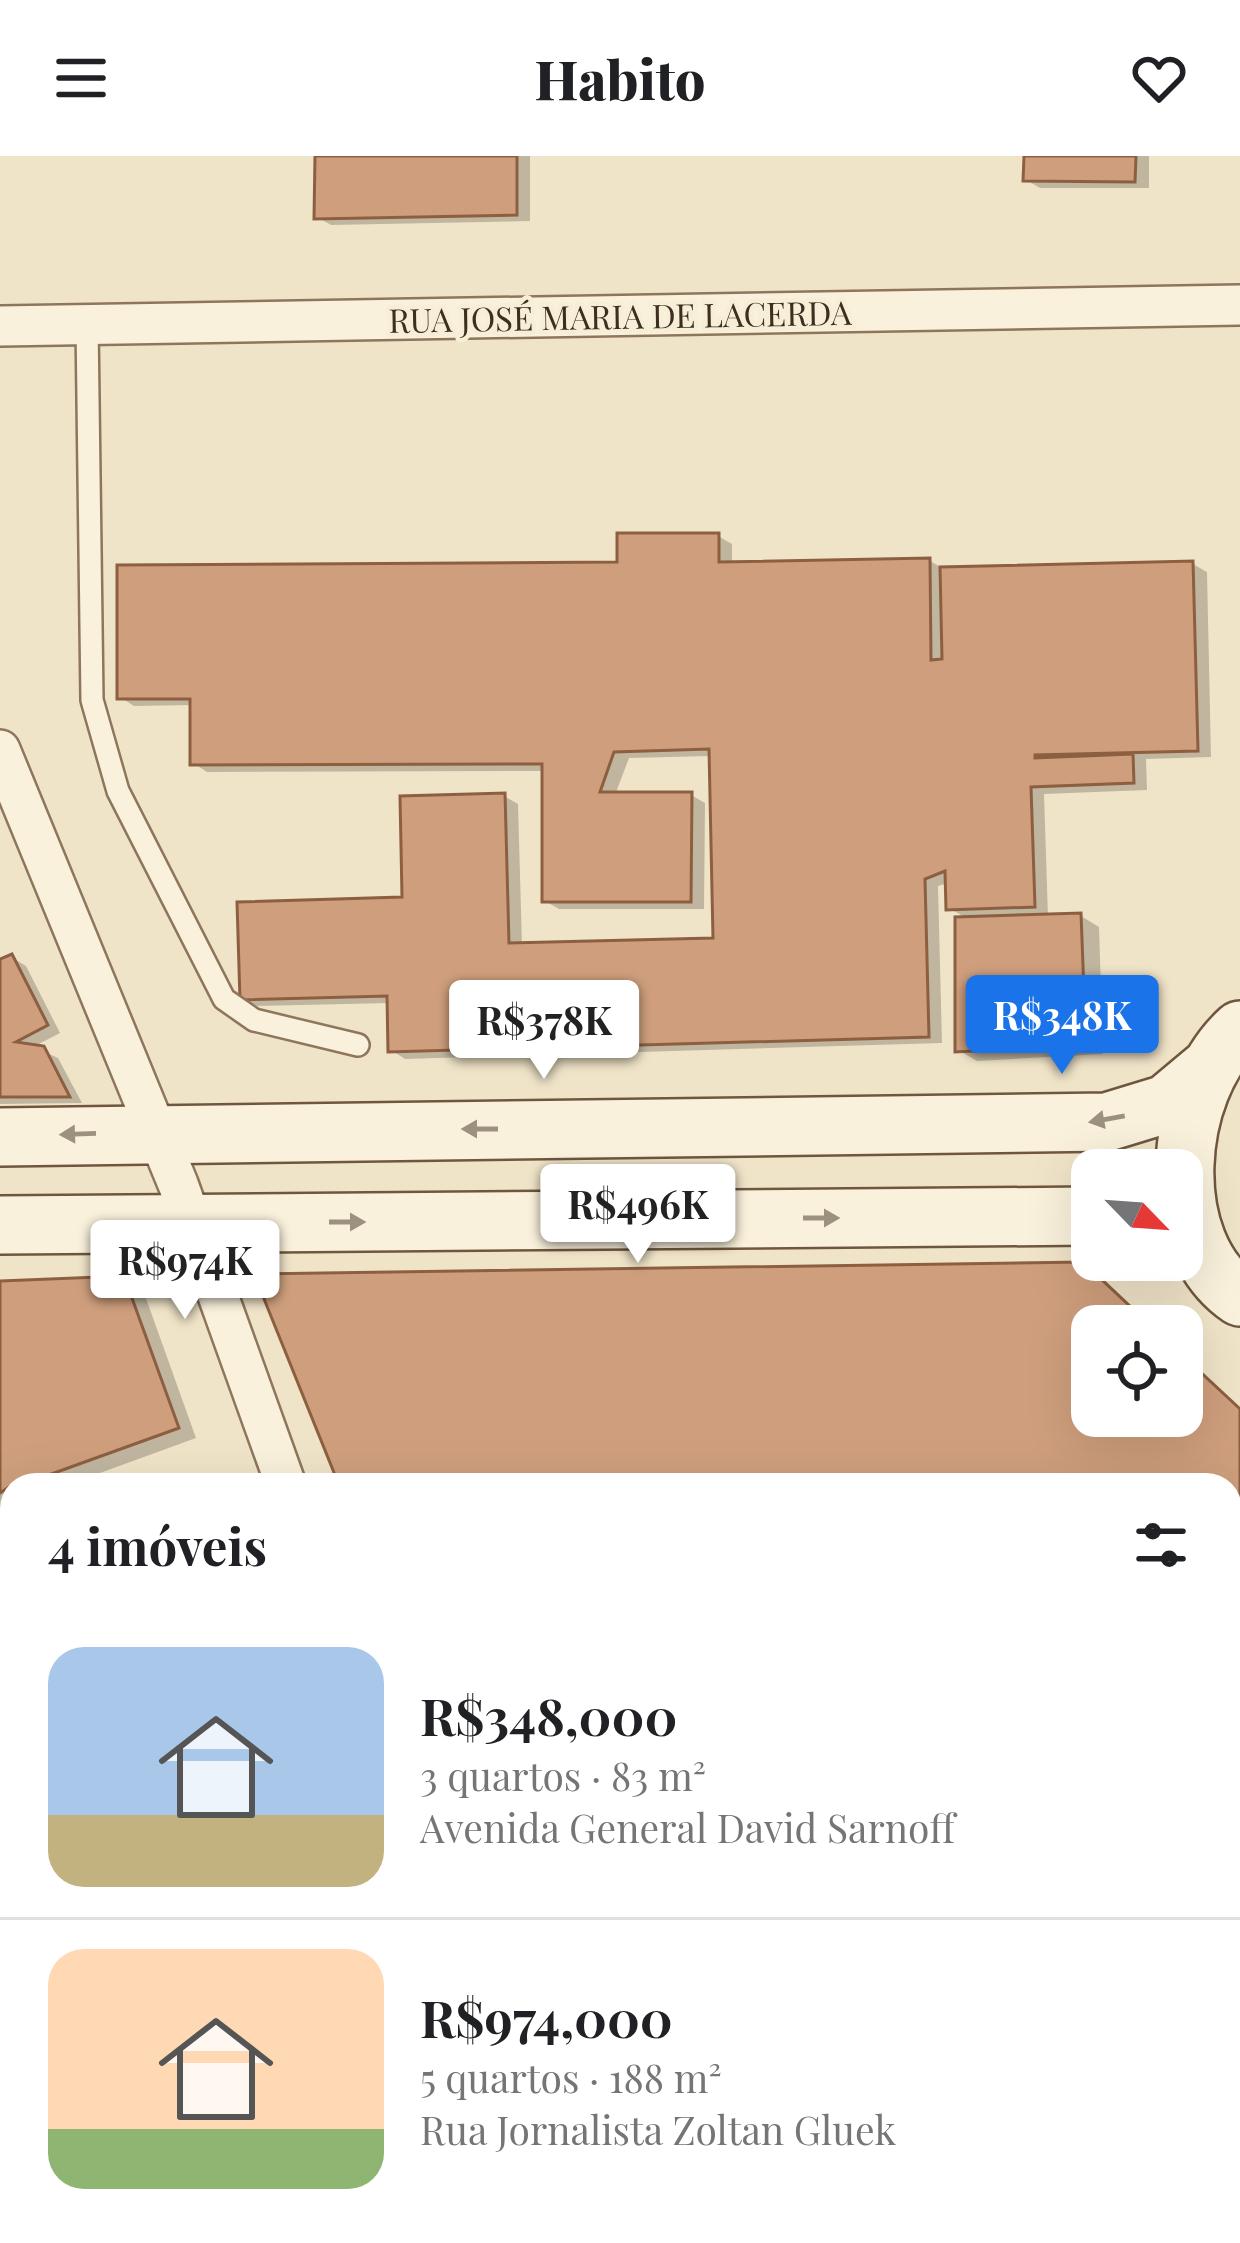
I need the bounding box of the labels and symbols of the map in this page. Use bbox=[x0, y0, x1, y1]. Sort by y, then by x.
street label: RUA JOSÉ MARIA DE LACERDA bbox=[388, 289, 852, 341]
pin: R$348K bbox=[964, 975, 1160, 1077]
pin: R$378K bbox=[446, 980, 642, 1082]
one-way arrow bbox=[1087, 1111, 1125, 1129]
one-way arrow bbox=[460, 1120, 498, 1139]
one-way arrow bbox=[58, 1125, 96, 1144]
north arrow bbox=[1071, 1149, 1203, 1281]
pin: R$496K bbox=[540, 1164, 736, 1266]
one-way arrow bbox=[803, 1208, 841, 1228]
one-way arrow bbox=[329, 1212, 367, 1231]
pin: R$974K bbox=[87, 1220, 283, 1322]

